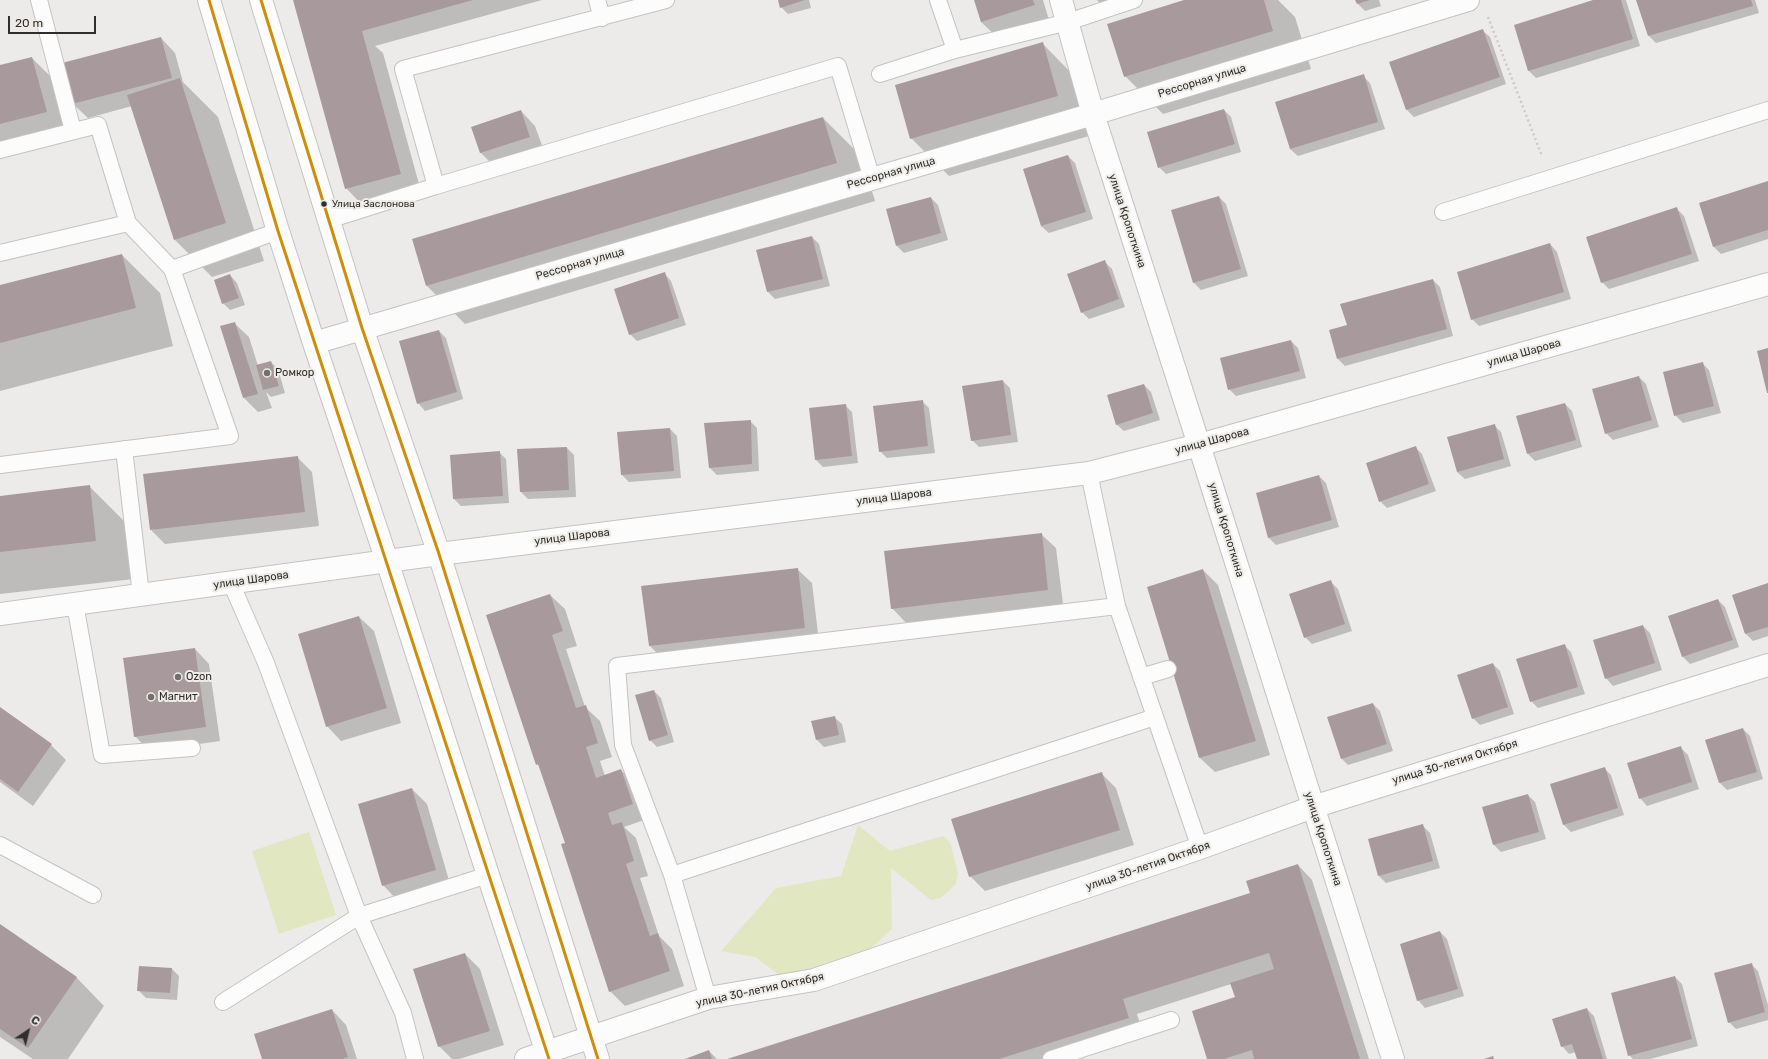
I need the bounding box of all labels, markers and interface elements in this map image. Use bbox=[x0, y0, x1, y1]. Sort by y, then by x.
scale bar bbox=[10, 8, 98, 34]
text: 20 m bbox=[15, 16, 43, 30]
street label: Рессорная улица bbox=[1156, 61, 1248, 101]
street label: Рессорная улица bbox=[845, 154, 937, 192]
street label: улица Кропоткина bbox=[1106, 172, 1148, 270]
place label: Улица Заслонова bbox=[332, 198, 415, 210]
marker: Улица Заслонова bbox=[319, 199, 329, 209]
street label: Рессорная улица bbox=[534, 245, 626, 283]
street label: улица Шарова bbox=[1486, 336, 1562, 370]
place label: Ромкор bbox=[275, 366, 314, 380]
marker: Ромкор bbox=[262, 368, 272, 378]
street label: улица Шарова bbox=[1174, 425, 1250, 457]
street label: улица Кропоткина bbox=[1205, 481, 1247, 579]
street label: улица Шарова bbox=[855, 486, 933, 508]
street label: улица Шарова bbox=[533, 526, 611, 548]
street label: улица Шарова bbox=[212, 568, 290, 592]
place label: Ozon bbox=[186, 670, 212, 684]
marker: Ozon bbox=[173, 672, 183, 682]
place label: Магнит bbox=[159, 690, 198, 704]
marker: Магнит bbox=[146, 692, 156, 702]
street label: улица 30-летия Октября bbox=[1391, 737, 1519, 787]
street label: улица Кропоткина bbox=[1302, 790, 1344, 888]
street label: улица 30-летия Октября bbox=[1084, 839, 1212, 893]
street label: улица 30-летия Октября bbox=[695, 970, 825, 1010]
north arrow bbox=[8, 1011, 48, 1051]
text: С bbox=[28, 1013, 42, 1028]

